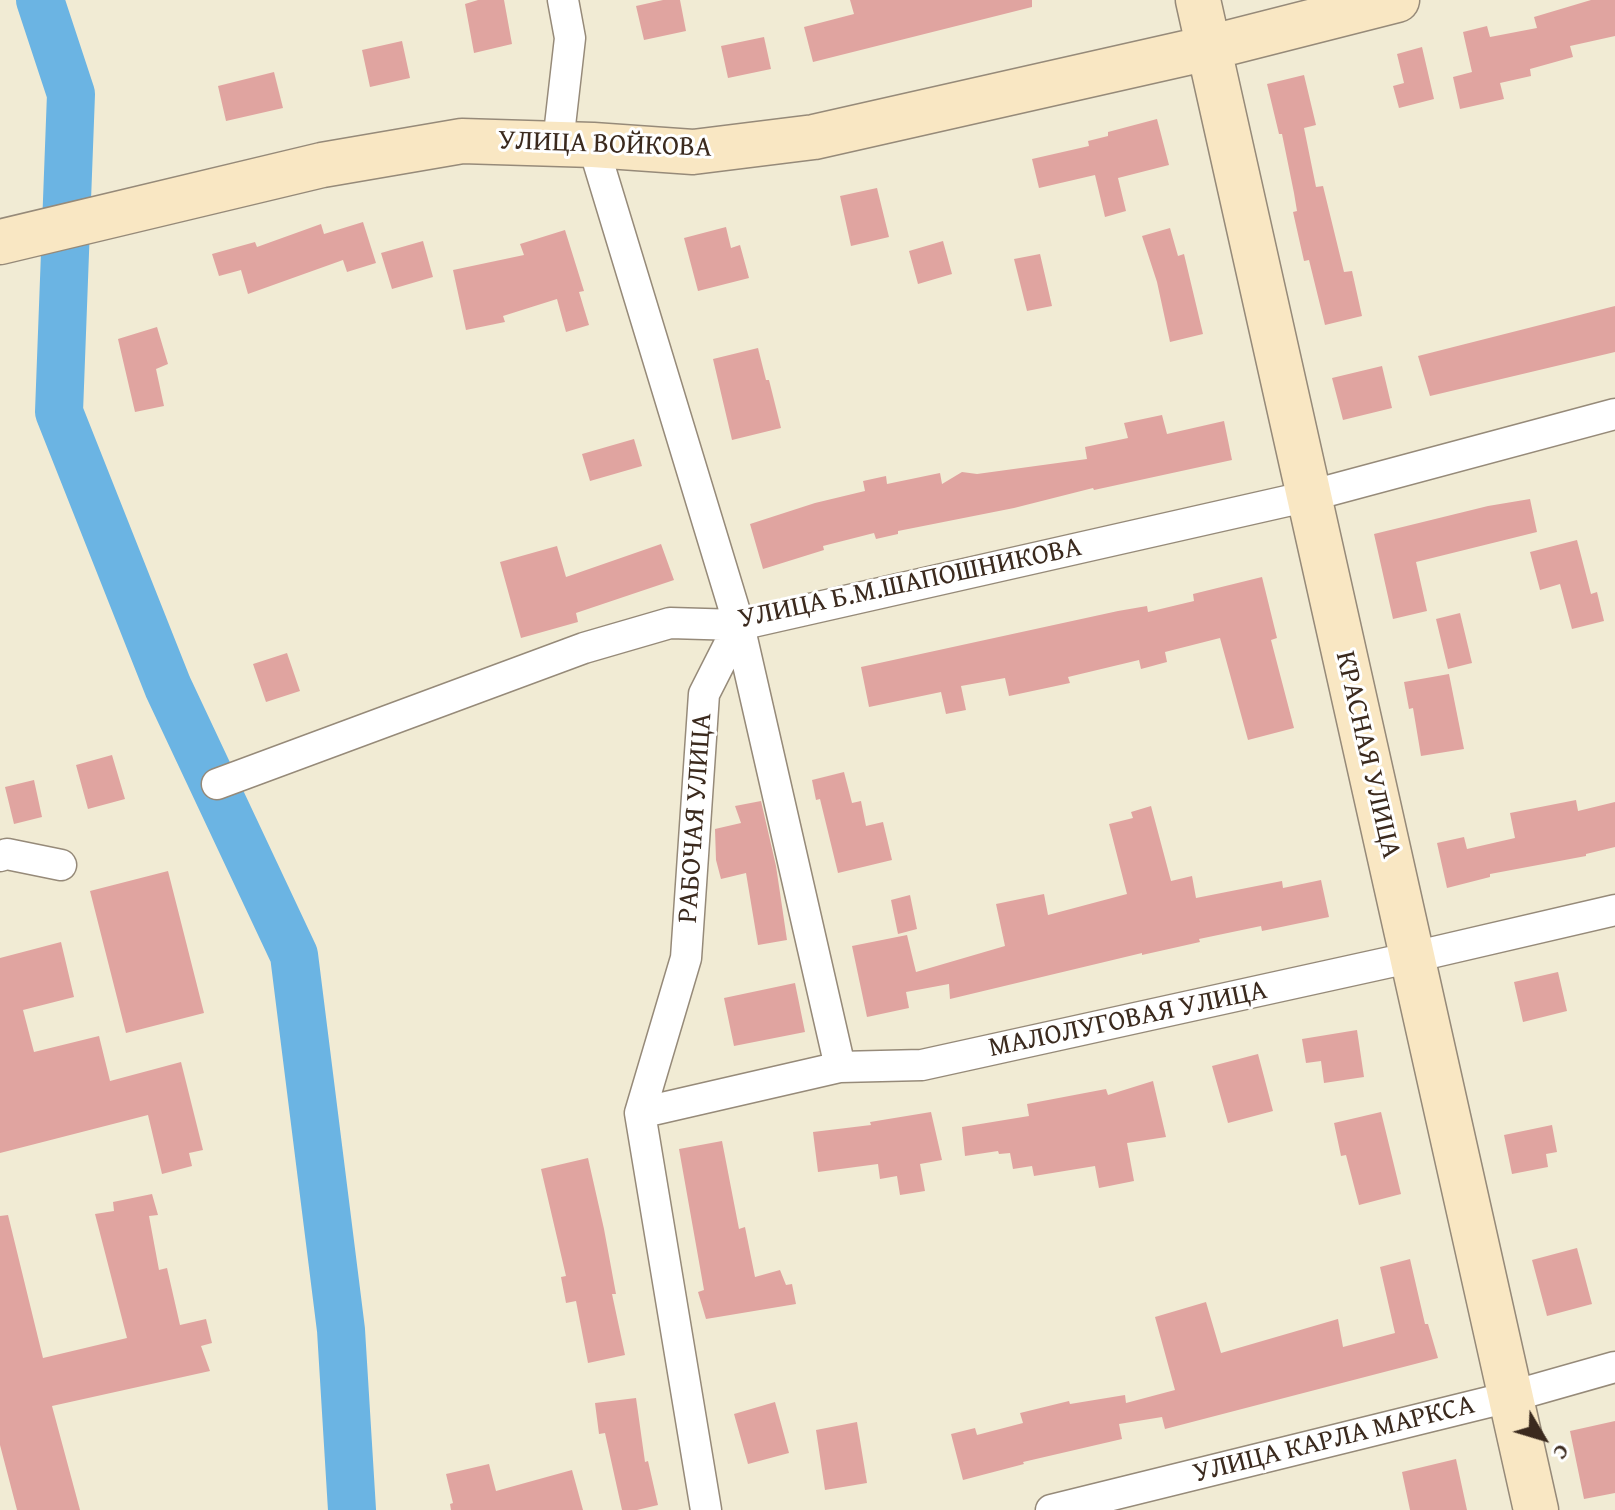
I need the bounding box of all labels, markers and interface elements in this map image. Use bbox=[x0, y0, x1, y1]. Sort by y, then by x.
street label: УЛИЦА ВОЙКОВА bbox=[498, 124, 712, 166]
street label: УЛИЦА Б.М.ШАПОШНИКОВА bbox=[735, 531, 1085, 637]
street label: КРАСНАЯ УЛИЦА bbox=[1327, 648, 1407, 862]
street label: РАБОЧАЯ УЛИЦА bbox=[672, 712, 720, 924]
street label: МАЛОЛУГОВАЯ УЛИЦА bbox=[986, 974, 1270, 1066]
street label: УЛИЦА КАРЛА МАРКСА bbox=[1190, 1389, 1478, 1491]
north arrow bbox=[1503, 1398, 1583, 1478]
text: С bbox=[1545, 1438, 1578, 1468]

